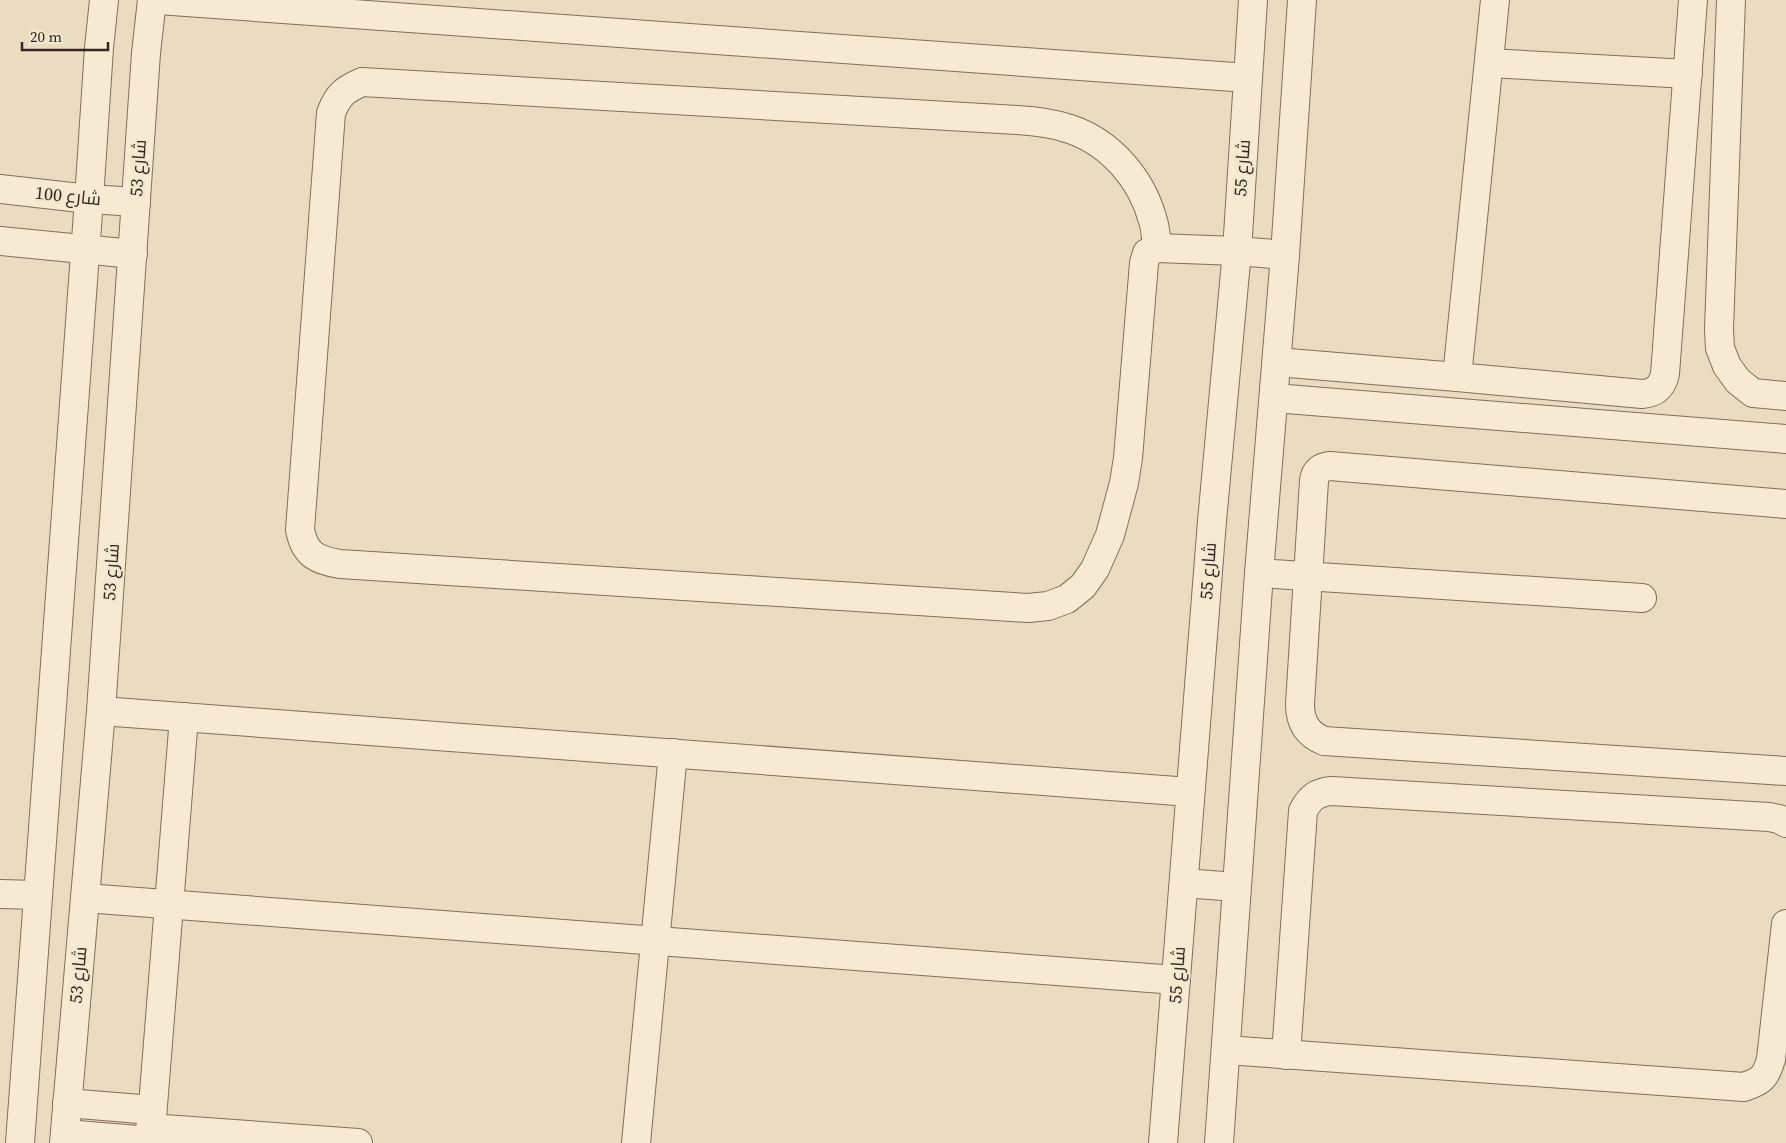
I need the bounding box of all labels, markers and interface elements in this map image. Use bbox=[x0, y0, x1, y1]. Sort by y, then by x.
scale bar bbox=[22, 20, 109, 52]
text: 20 m bbox=[30, 26, 62, 47]
street label: شارع 53 bbox=[123, 139, 152, 197]
street label: شارع 55 bbox=[1227, 139, 1256, 197]
street label: شارع 100 bbox=[34, 180, 102, 211]
street label: شارع 55 bbox=[1193, 542, 1222, 600]
street label: شارع 53 bbox=[96, 543, 125, 601]
street label: شارع 53 bbox=[63, 945, 92, 1004]
street label: شارع 55 bbox=[1162, 946, 1191, 1004]

